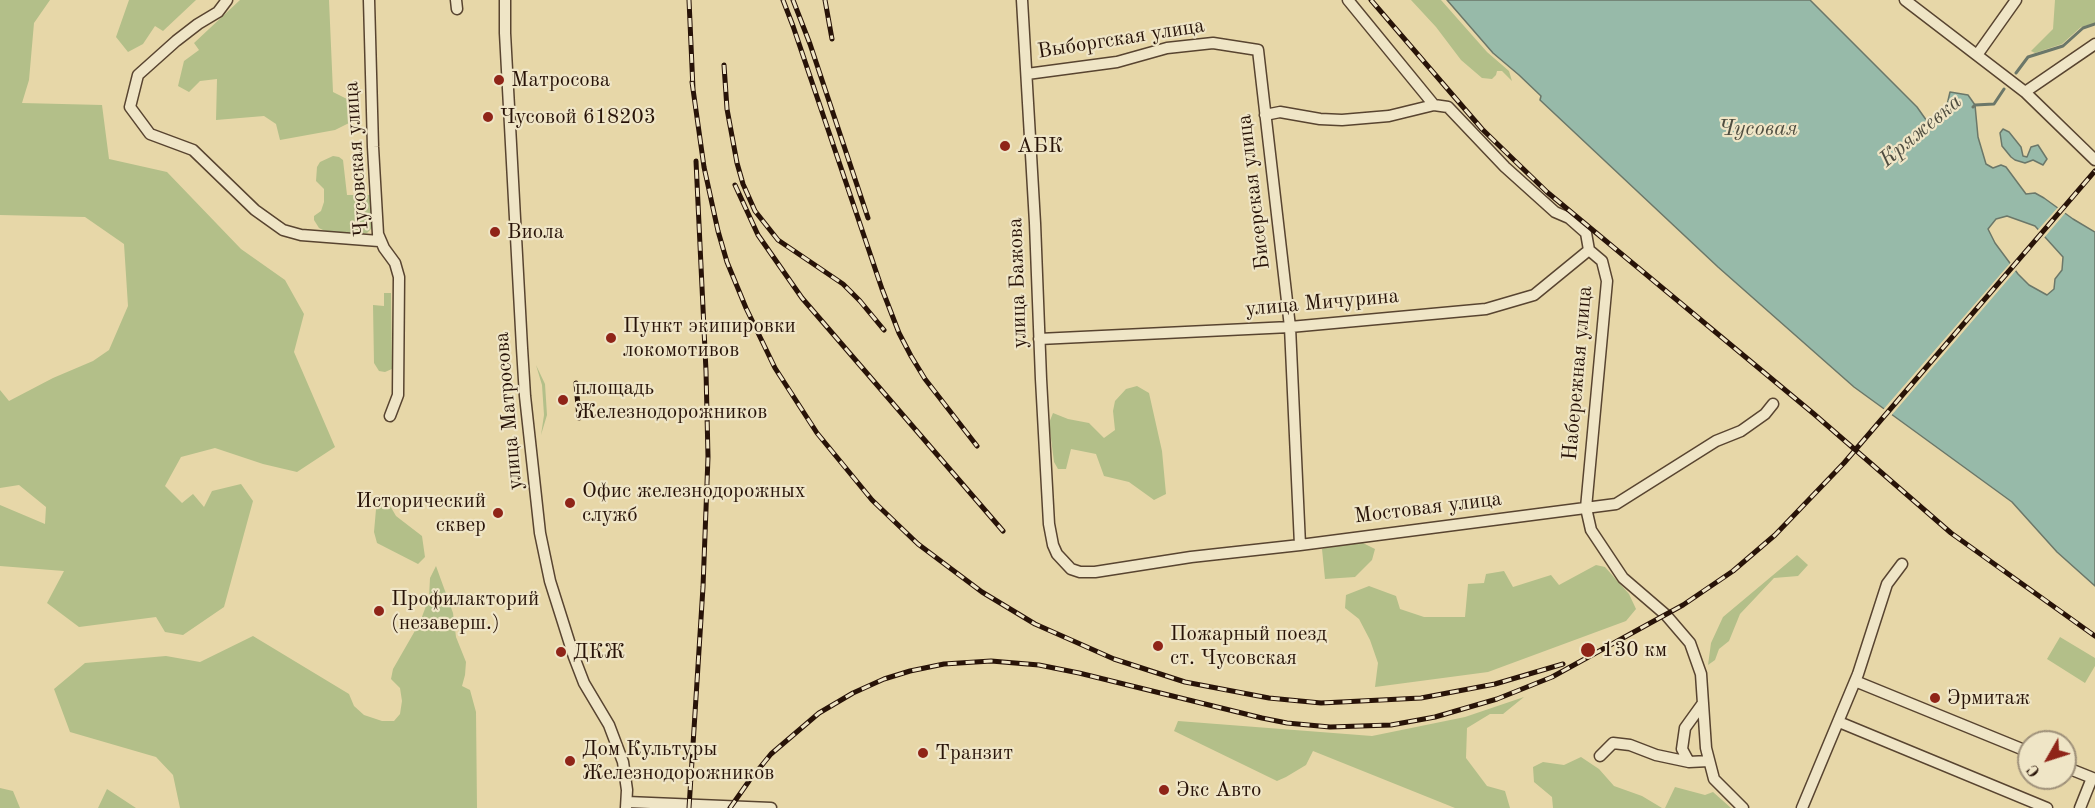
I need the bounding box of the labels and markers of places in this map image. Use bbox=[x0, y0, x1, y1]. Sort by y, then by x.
place label: Матросова bbox=[511, 67, 610, 93]
marker: Матросова bbox=[492, 73, 506, 87]
place label: Чусовой 618203 bbox=[500, 104, 656, 130]
marker: Чусовой 618203 bbox=[481, 110, 495, 124]
place label: АБК bbox=[1017, 133, 1063, 159]
marker: АБК bbox=[998, 139, 1012, 153]
place label: Виола bbox=[507, 219, 564, 245]
marker: Виола bbox=[488, 225, 502, 239]
place label: Пункт экипировки локомотивов bbox=[623, 313, 796, 363]
marker: Пункт экипировки локомотивов bbox=[604, 331, 618, 345]
place label: площадь Железнодорожников bbox=[575, 375, 767, 425]
marker: площадь Железнодорожников bbox=[556, 393, 570, 407]
place label: Офис железнодорожных служб bbox=[582, 478, 806, 528]
place label: Исторический сквер bbox=[356, 488, 486, 538]
marker: Офис железнодорожных служб bbox=[563, 496, 577, 510]
marker: Исторический сквер bbox=[491, 506, 505, 520]
place label: Профилакторий (незаверш.) bbox=[391, 586, 539, 636]
marker: Профилакторий (незаверш.) bbox=[372, 604, 386, 618]
place label: Пожарный поезд ст. Чусовская bbox=[1170, 621, 1327, 671]
place label: 130 км bbox=[1602, 637, 1667, 663]
place label: ДКЖ bbox=[573, 639, 625, 665]
marker: Пожарный поезд ст. Чусовская bbox=[1151, 639, 1165, 653]
marker: 130 км bbox=[1579, 641, 1597, 659]
marker: ДКЖ bbox=[554, 645, 568, 659]
place label: Эрмитаж bbox=[1947, 685, 2030, 711]
marker: Эрмитаж bbox=[1928, 691, 1942, 705]
place label: Дом Культуры Железнодорожников bbox=[582, 736, 774, 786]
place label: Транзит bbox=[935, 740, 1013, 766]
marker: Транзит bbox=[916, 746, 930, 760]
marker: Дом Культуры Железнодорожников bbox=[563, 754, 577, 768]
place label: Экс Авто bbox=[1176, 777, 1261, 803]
marker: Экс Авто bbox=[1157, 783, 1171, 797]

